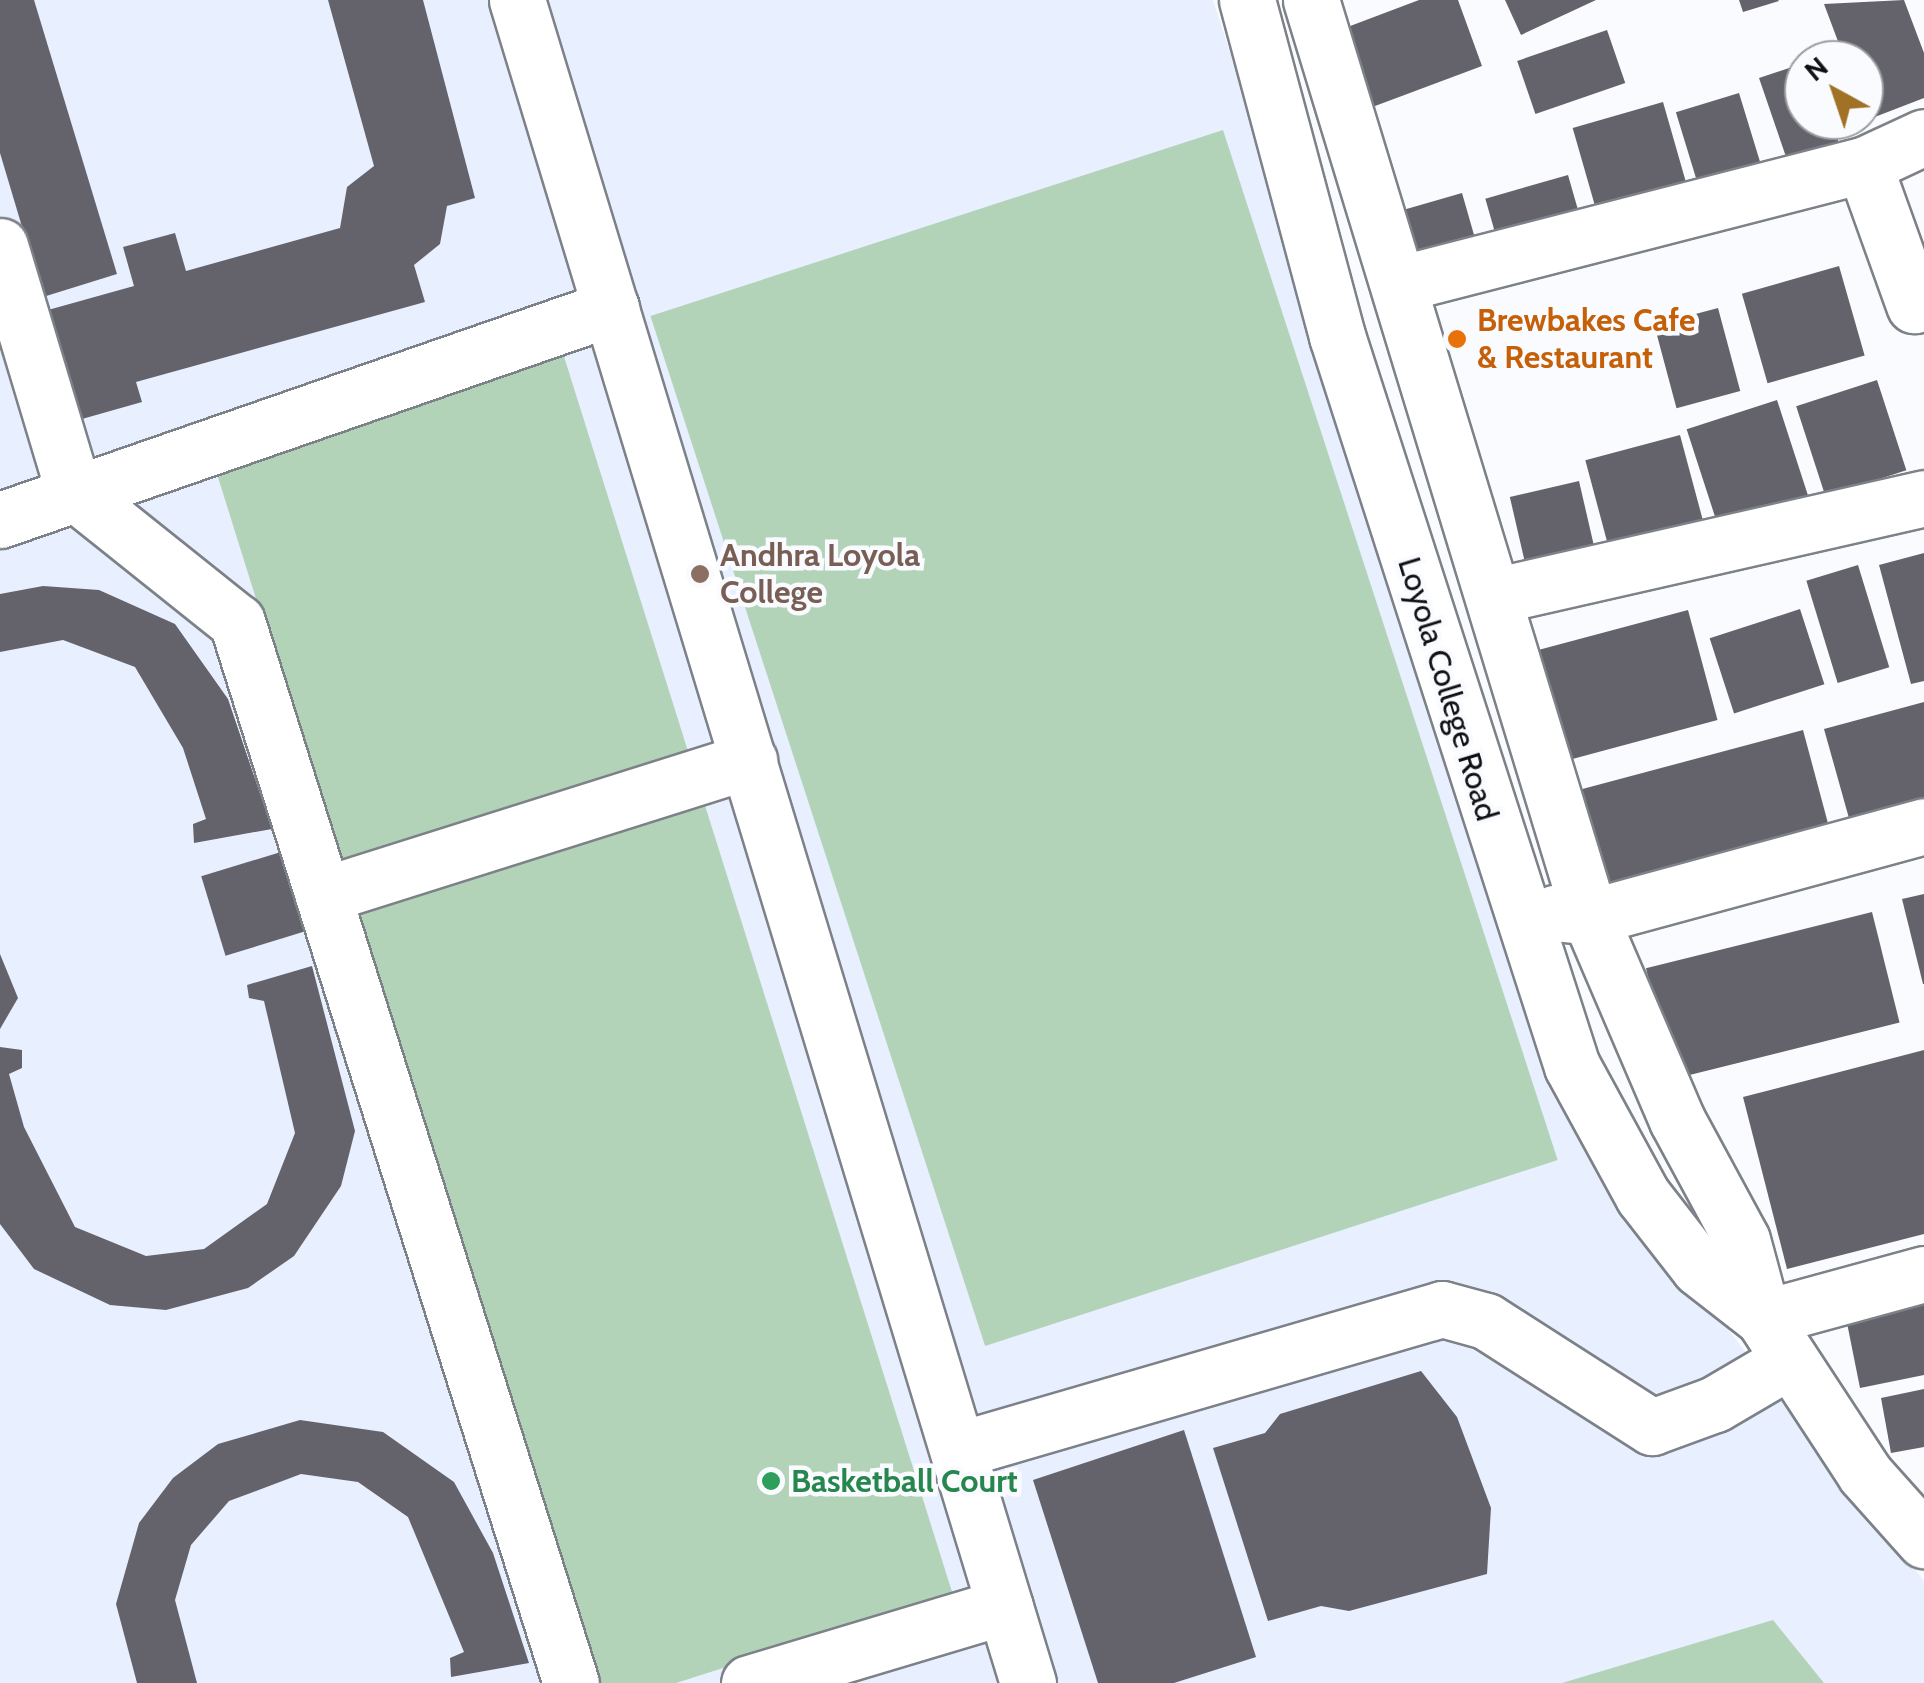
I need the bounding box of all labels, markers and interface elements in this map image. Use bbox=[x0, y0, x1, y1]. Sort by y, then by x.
north arrow bbox=[1784, 40, 1884, 140]
text: N bbox=[1797, 49, 1835, 88]
place label: Brewbakes Cafe & Restaurant bbox=[1477, 302, 1696, 377]
marker: Brewbakes Cafe & Restaurant bbox=[1446, 328, 1468, 350]
place label: Andhra Loyola College bbox=[720, 537, 920, 612]
street label: Loyola College Road bbox=[1390, 553, 1506, 825]
marker: Andhra Loyola College bbox=[689, 563, 711, 585]
place label: Basketball Court bbox=[791, 1462, 1018, 1500]
marker: Basketball Court bbox=[760, 1470, 782, 1492]

